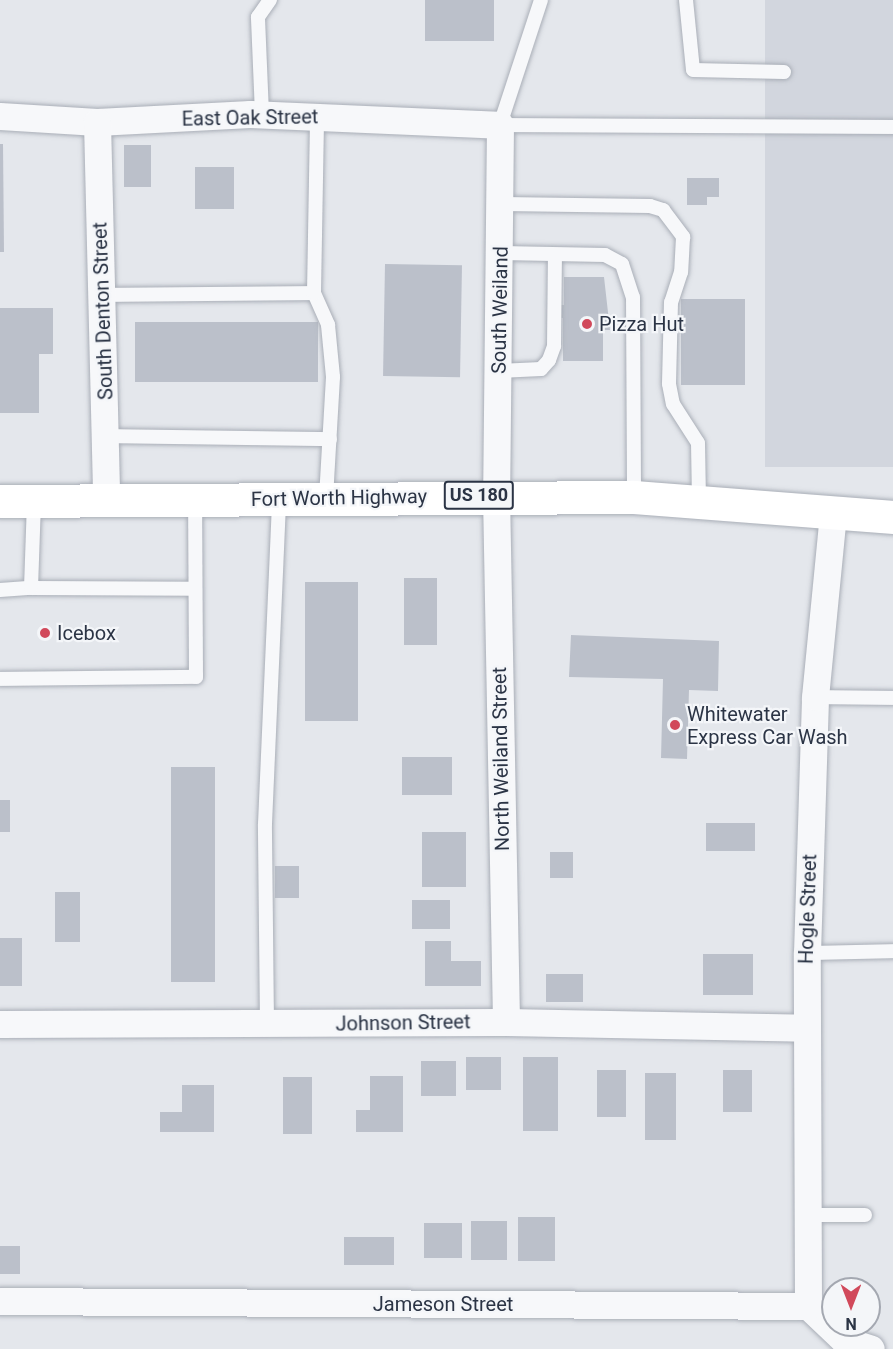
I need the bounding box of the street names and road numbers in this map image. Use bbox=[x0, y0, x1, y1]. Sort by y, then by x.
street label: East Oak Street bbox=[182, 105, 318, 131]
street label: South Denton Street bbox=[88, 222, 118, 400]
street label: South Weiland bbox=[487, 246, 513, 374]
road number: US 180 bbox=[443, 480, 515, 510]
street label: Fort Worth Highway bbox=[251, 484, 427, 512]
street label: North Weiland Street bbox=[487, 667, 515, 851]
street label: Hogle Street bbox=[794, 854, 822, 964]
street label: Johnson Street bbox=[335, 1010, 471, 1036]
street label: Jameson Street bbox=[373, 1292, 513, 1316]

